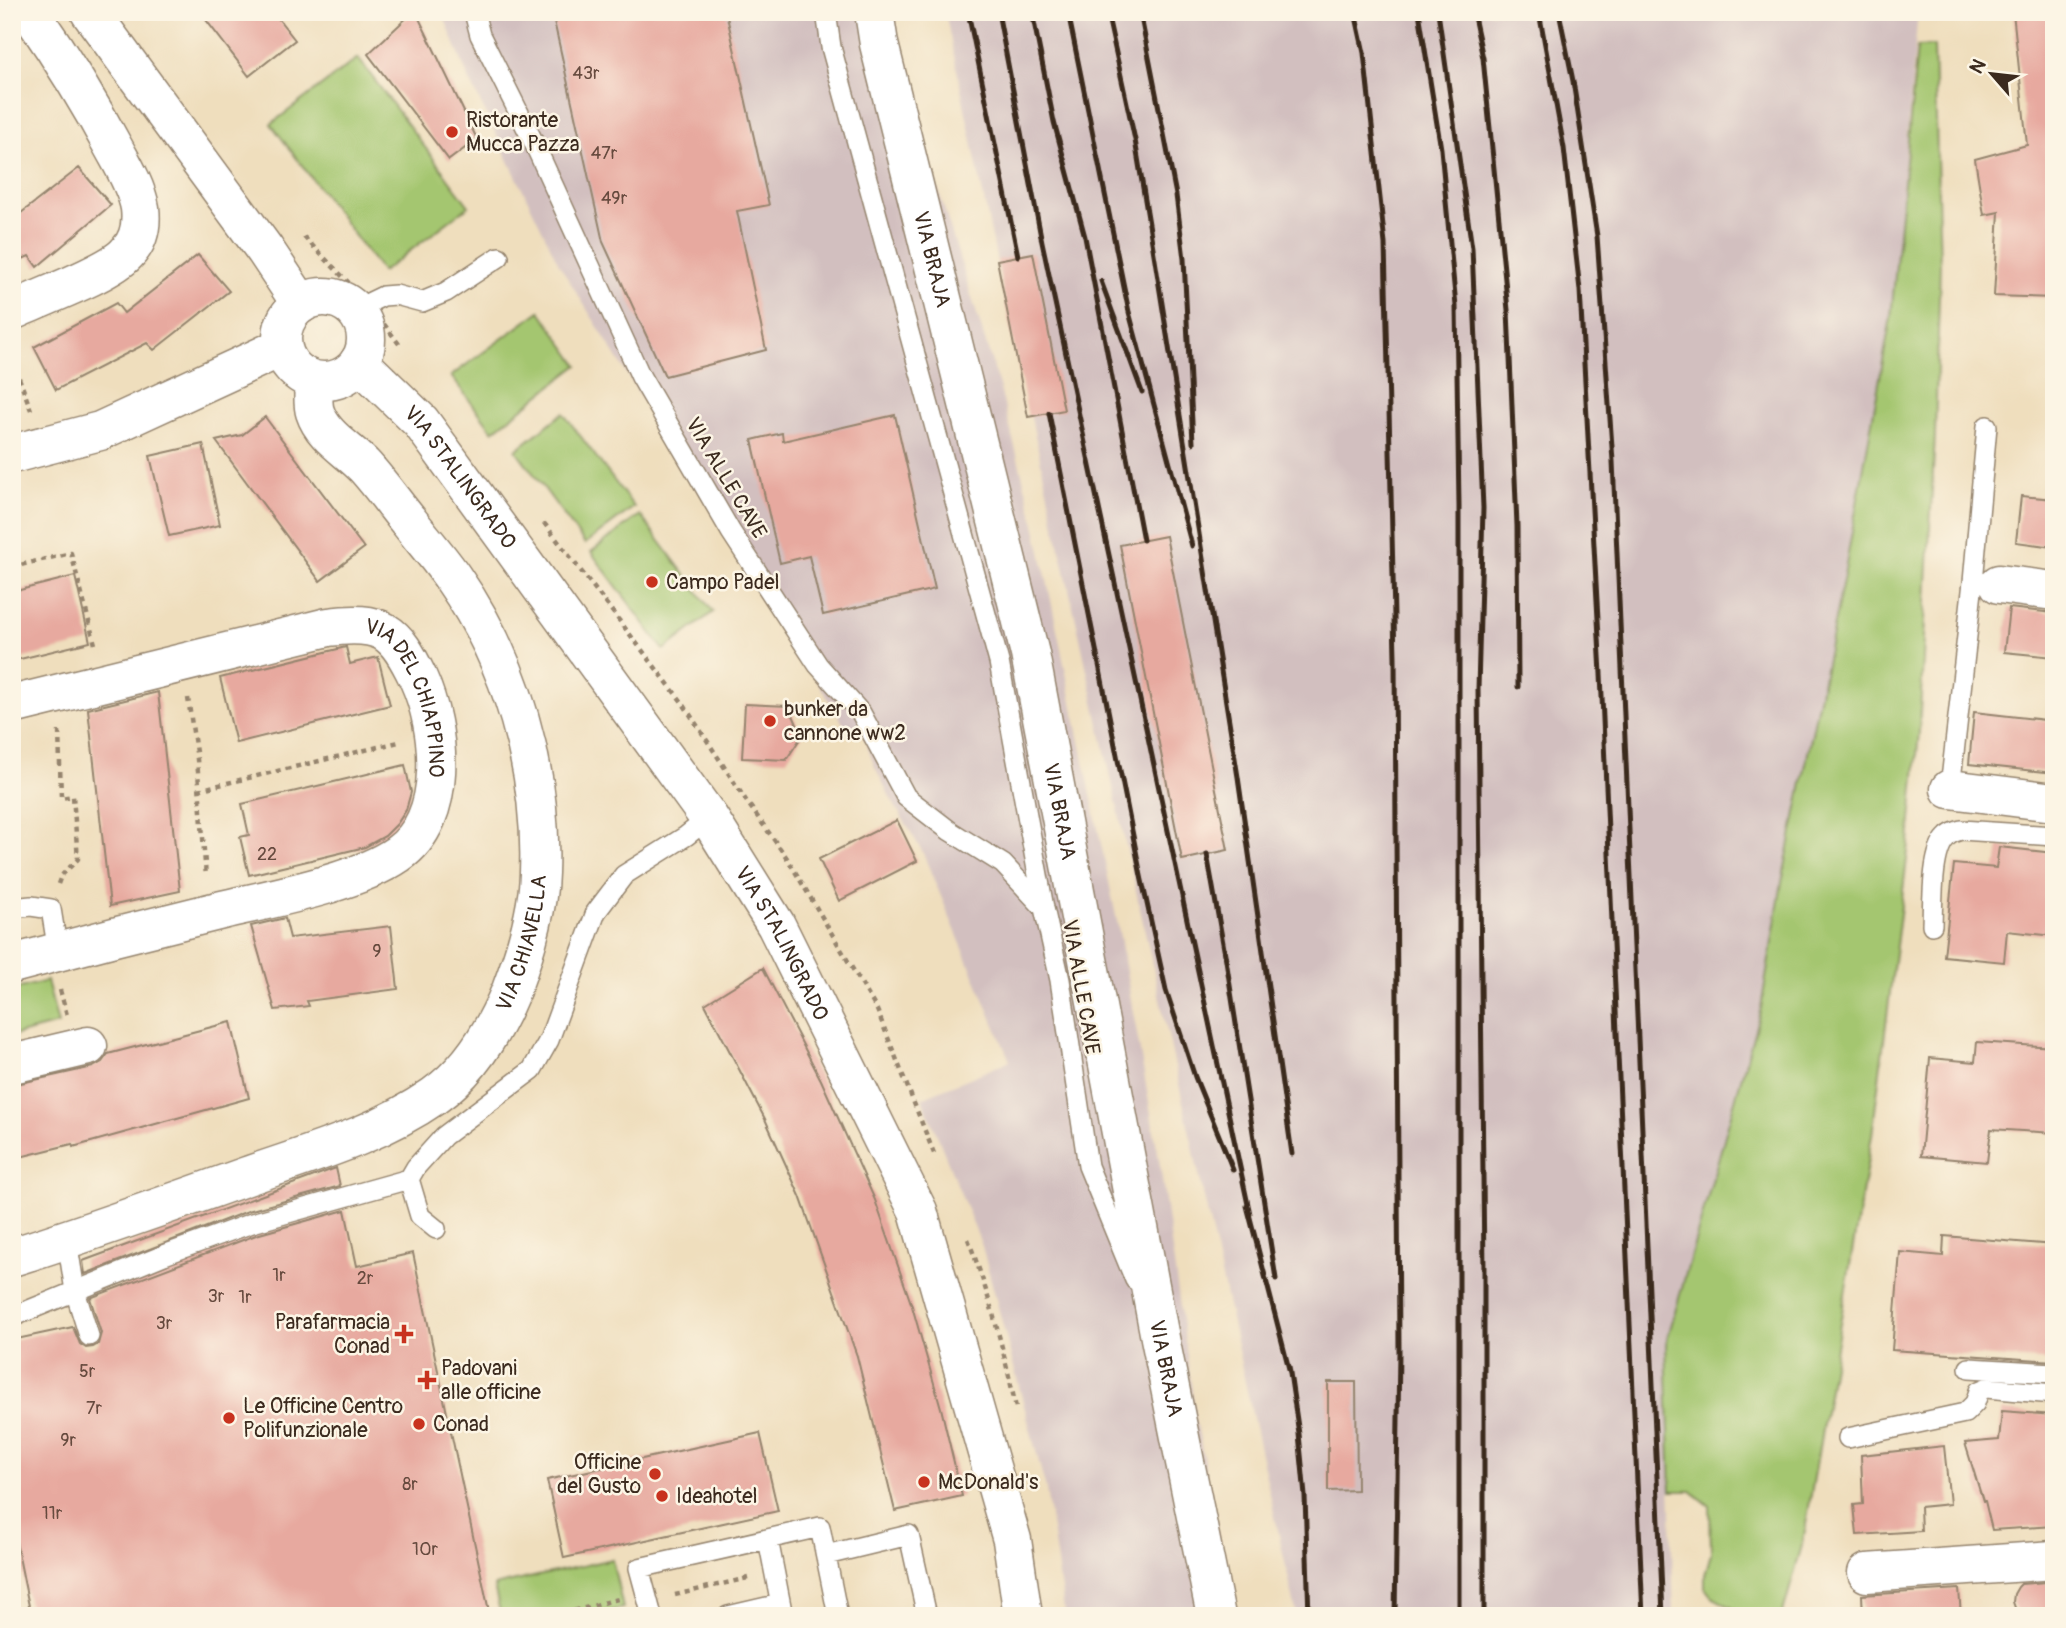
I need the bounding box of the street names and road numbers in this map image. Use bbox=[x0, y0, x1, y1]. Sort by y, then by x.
street label: VIA BRAJA bbox=[907, 208, 957, 310]
street label: VIA STALINGRADO bbox=[399, 400, 522, 554]
street label: VIA ALLE CAVE bbox=[679, 412, 773, 544]
street label: VIA DEL CHIAPPINO bbox=[363, 612, 450, 778]
street label: VIA BRAJA bbox=[1037, 761, 1082, 862]
street label: VIA STALINGRADO bbox=[729, 861, 835, 1025]
street label: VIA CHIAVELLA bbox=[490, 874, 553, 1016]
street label: VIA ALLE CAVE bbox=[1056, 917, 1106, 1057]
street label: VIA BRAJA bbox=[1143, 1318, 1189, 1419]

